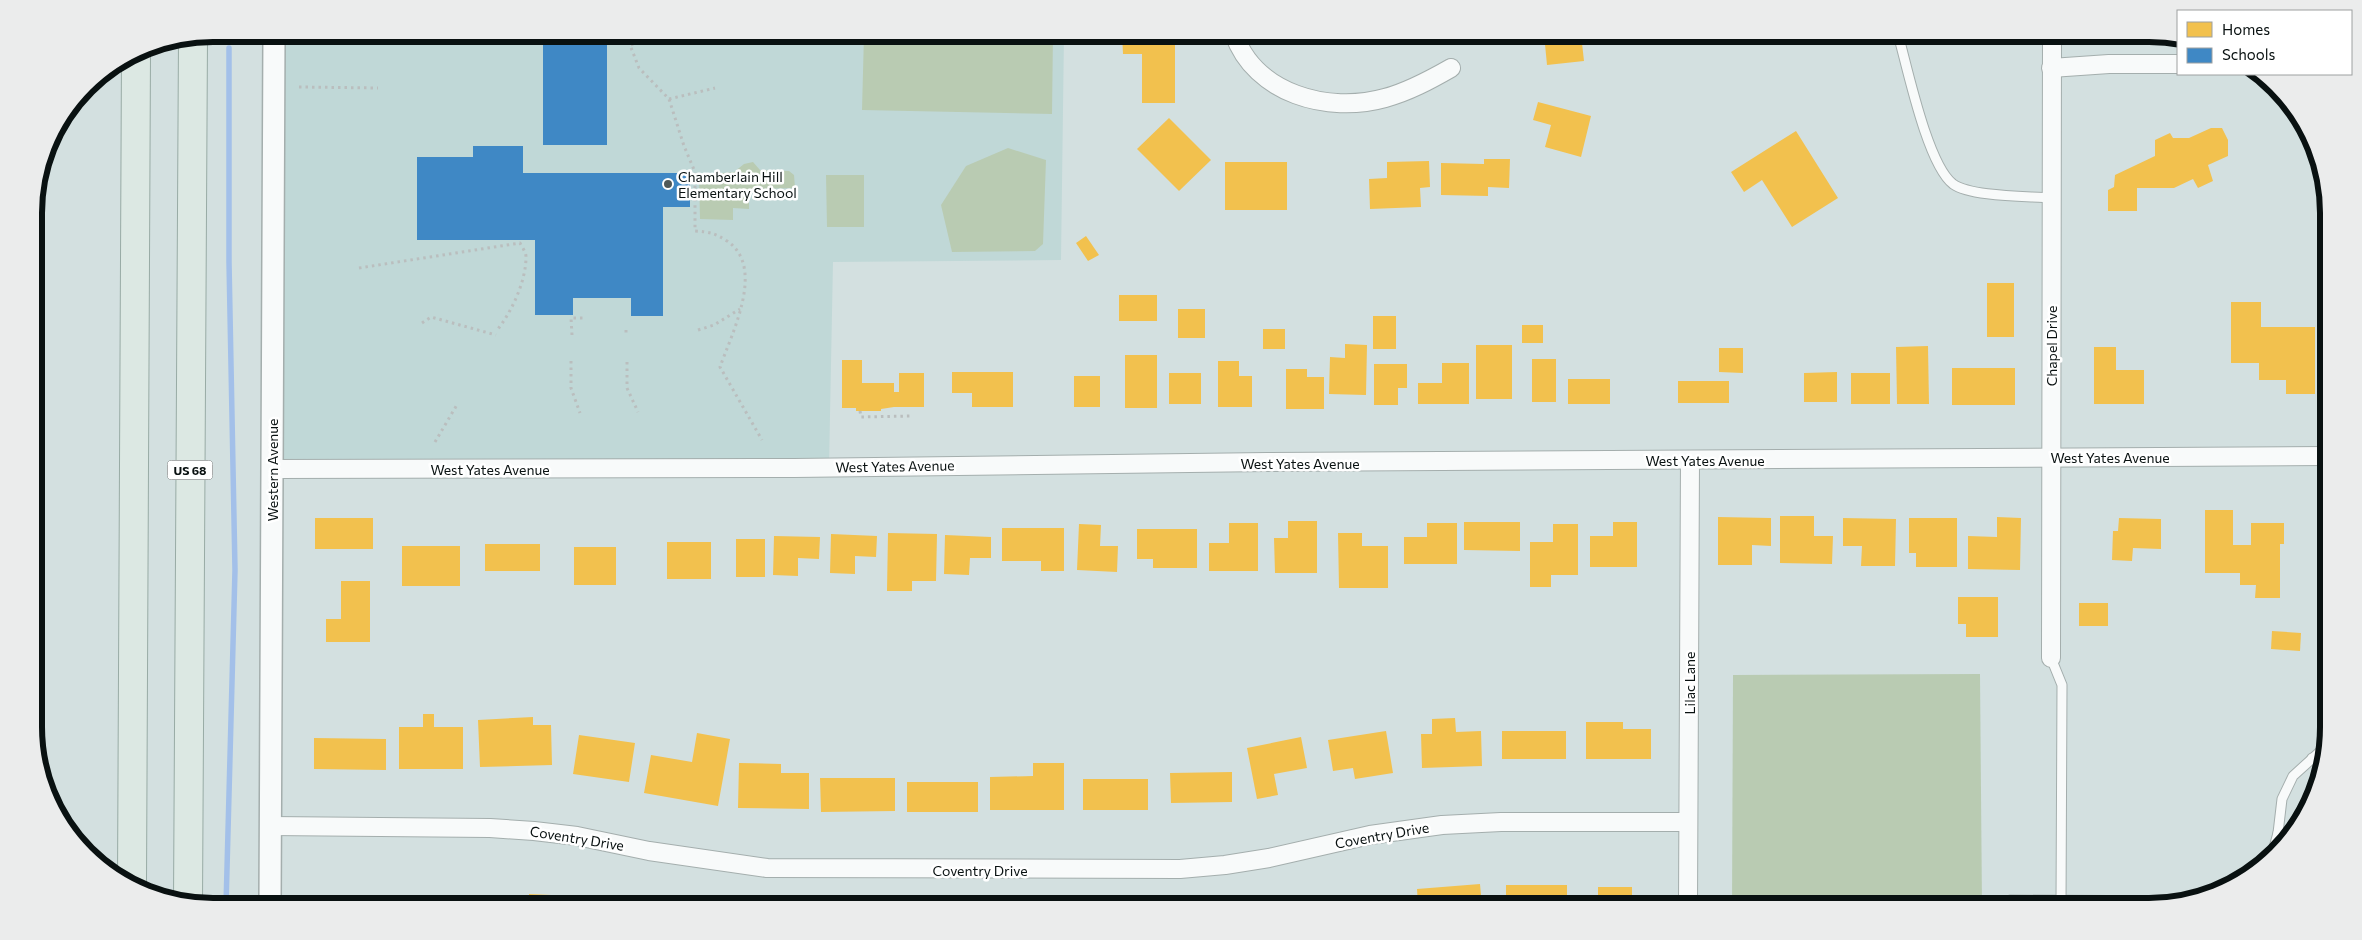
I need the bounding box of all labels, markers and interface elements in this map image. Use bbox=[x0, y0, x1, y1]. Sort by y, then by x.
legend bbox=[2177, 10, 2352, 75]
text: Homes bbox=[2222, 20, 2270, 38]
text: Schools bbox=[2222, 45, 2276, 63]
place label: Chamberlain Hill Elementary School bbox=[678, 168, 797, 201]
marker: Chamberlain Hill Elementary School bbox=[662, 178, 674, 190]
street label: Chapel Drive bbox=[2043, 306, 2060, 386]
street label: Western Avenue bbox=[264, 418, 281, 522]
street label: West Yates Avenue bbox=[2050, 449, 2170, 466]
street label: West Yates Avenue bbox=[1645, 452, 1765, 469]
street label: West Yates Avenue bbox=[1240, 455, 1360, 472]
street label: West Yates Avenue bbox=[835, 456, 955, 476]
road number: US 68 bbox=[168, 460, 212, 480]
street label: West Yates Avenue bbox=[430, 461, 550, 478]
street label: Lilac Lane bbox=[1681, 652, 1698, 714]
street label: Coventry Drive bbox=[1334, 818, 1430, 852]
street label: Coventry Drive bbox=[529, 822, 625, 854]
street label: Coventry Drive bbox=[932, 862, 1028, 879]

